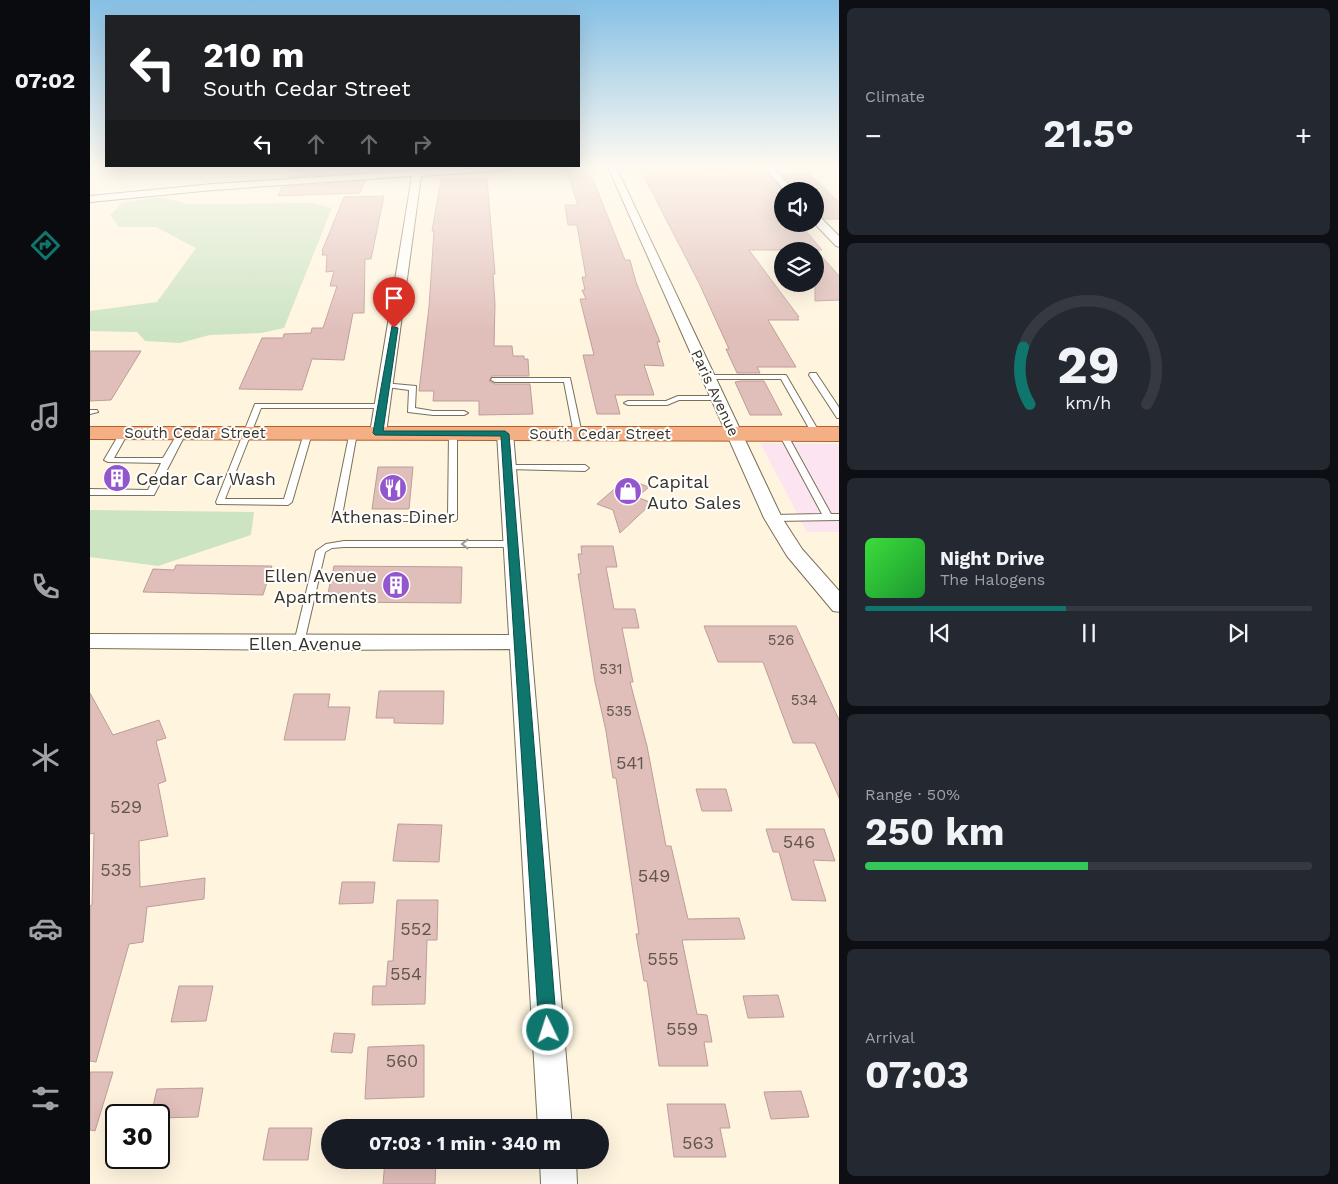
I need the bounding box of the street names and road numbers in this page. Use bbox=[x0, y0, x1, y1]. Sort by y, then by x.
street label: Paris Avenue bbox=[687, 347, 743, 439]
street label: South Cedar Street bbox=[124, 424, 266, 442]
street label: South Cedar Street bbox=[529, 425, 671, 443]
street label: Ellen Avenue bbox=[248, 633, 362, 654]

